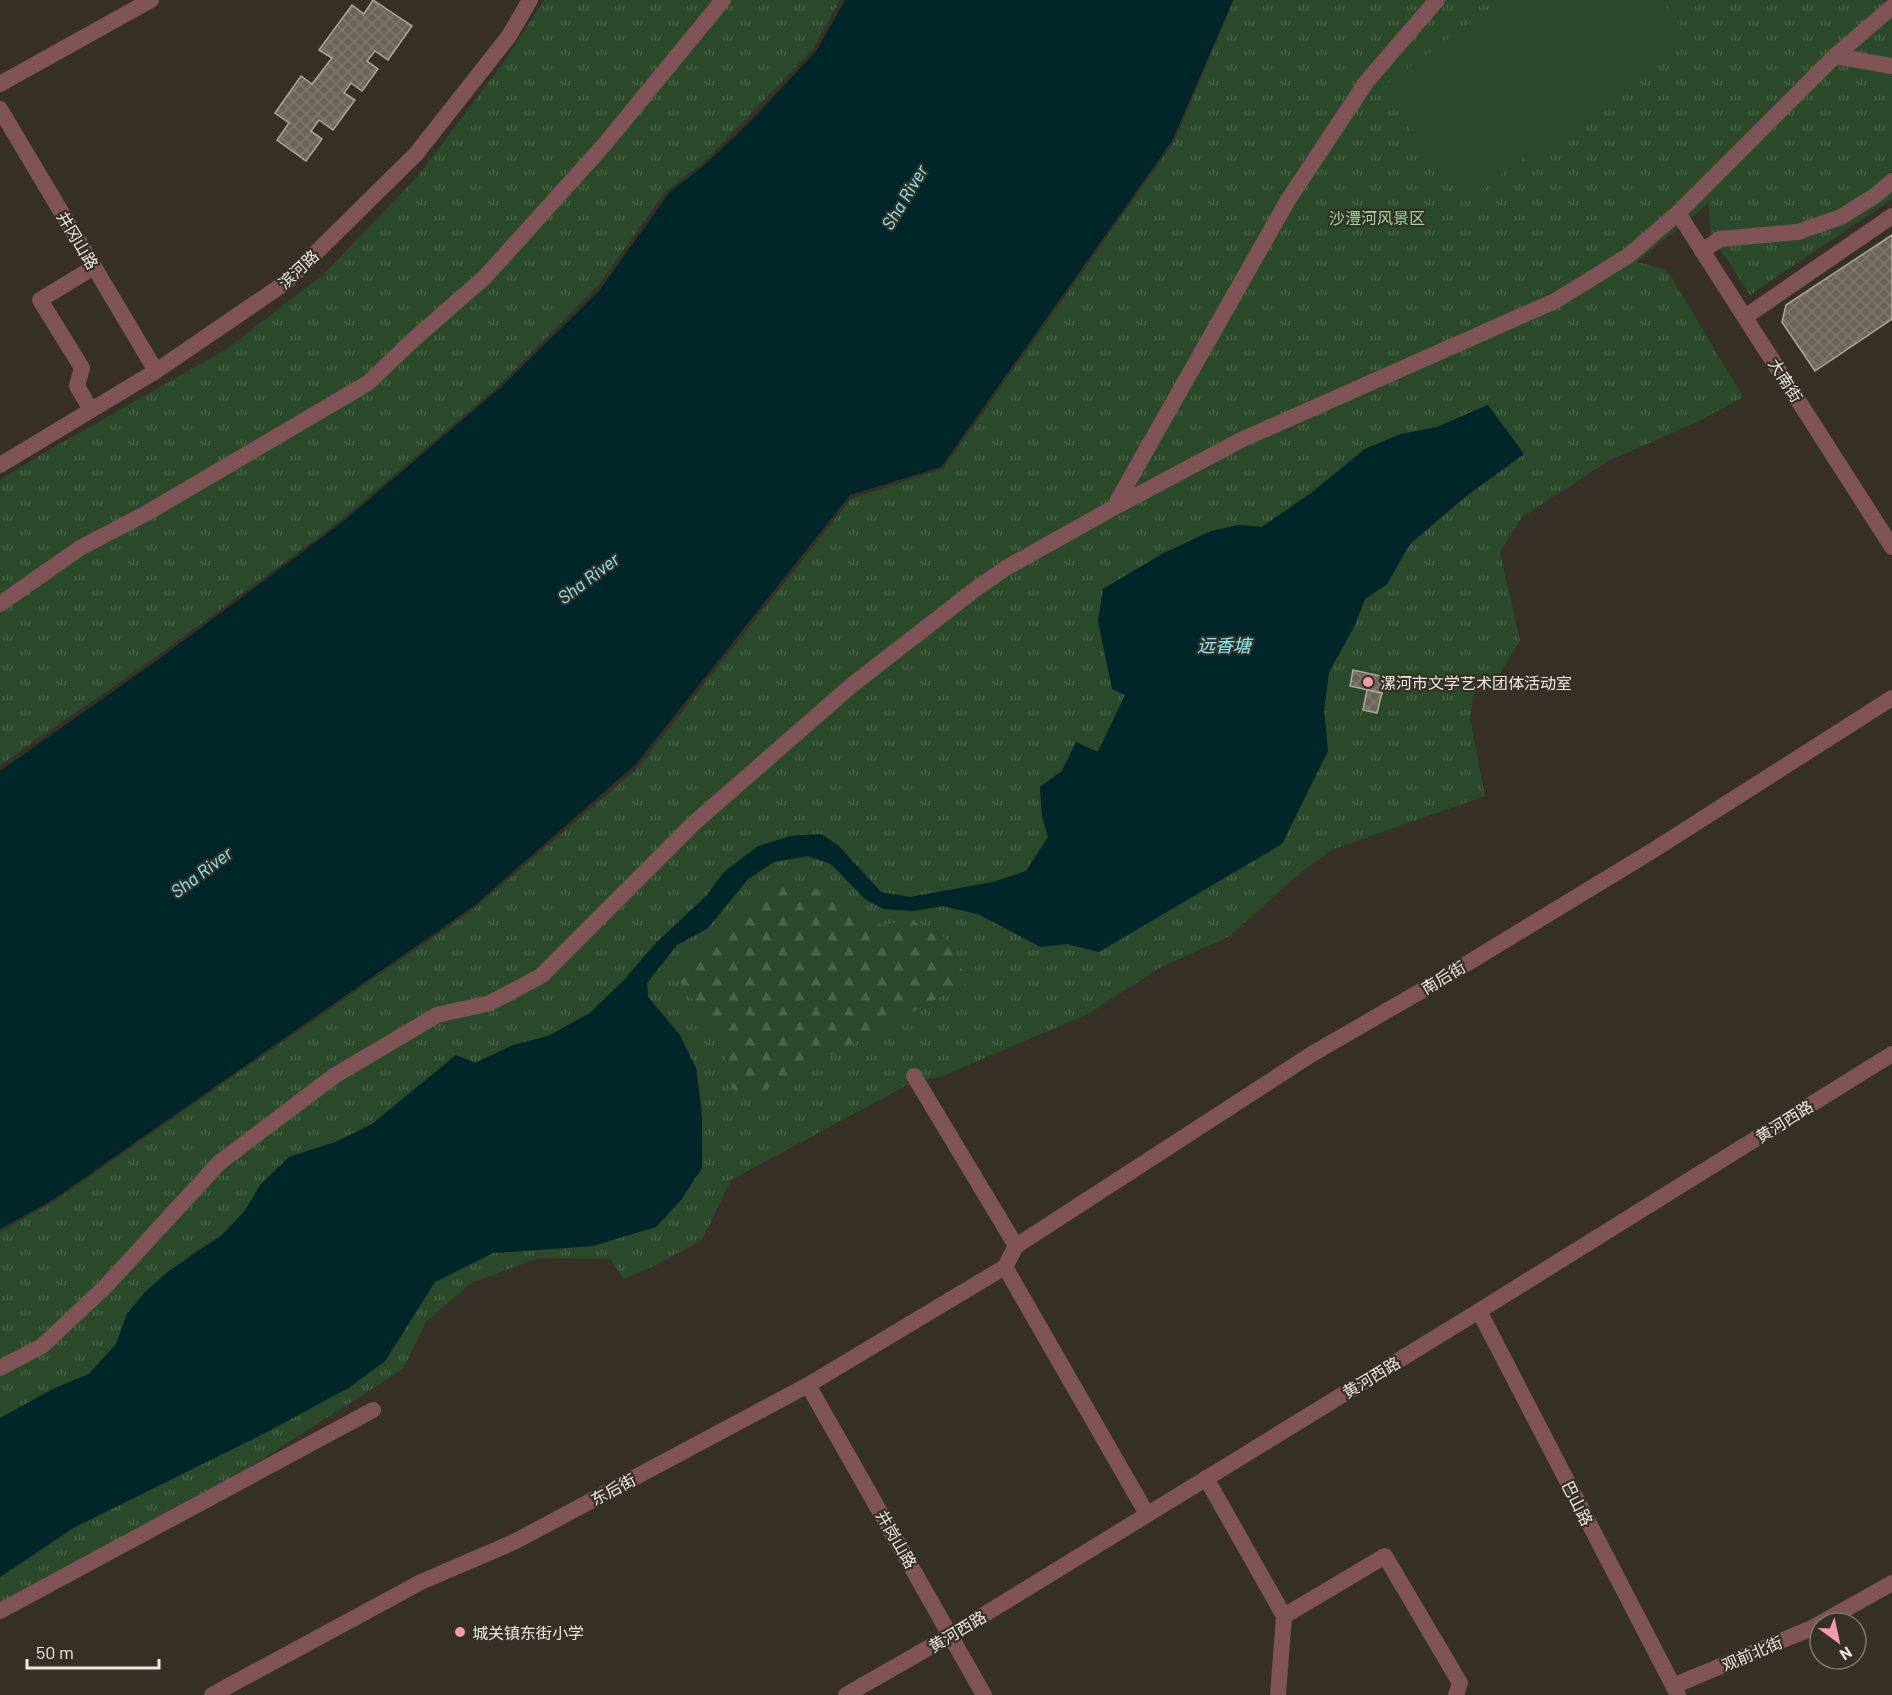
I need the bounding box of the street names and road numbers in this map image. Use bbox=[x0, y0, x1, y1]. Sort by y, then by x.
street label: 井冈山路 bbox=[53, 208, 103, 272]
street label: 滨河路 bbox=[274, 246, 322, 292]
street label: 大南街 bbox=[1765, 355, 1807, 405]
street label: 南后街 bbox=[1418, 956, 1468, 998]
street label: 黄河西路 bbox=[1752, 1096, 1816, 1146]
street label: 黄河西路 bbox=[1339, 1352, 1403, 1402]
street label: 东后街 bbox=[587, 1469, 639, 1509]
street label: 巴山路 bbox=[1559, 1477, 1597, 1529]
street label: 井岗山路 bbox=[873, 1507, 921, 1571]
street label: 黄河西路 bbox=[925, 1606, 989, 1656]
street label: 观前北街 bbox=[1719, 1632, 1785, 1674]

